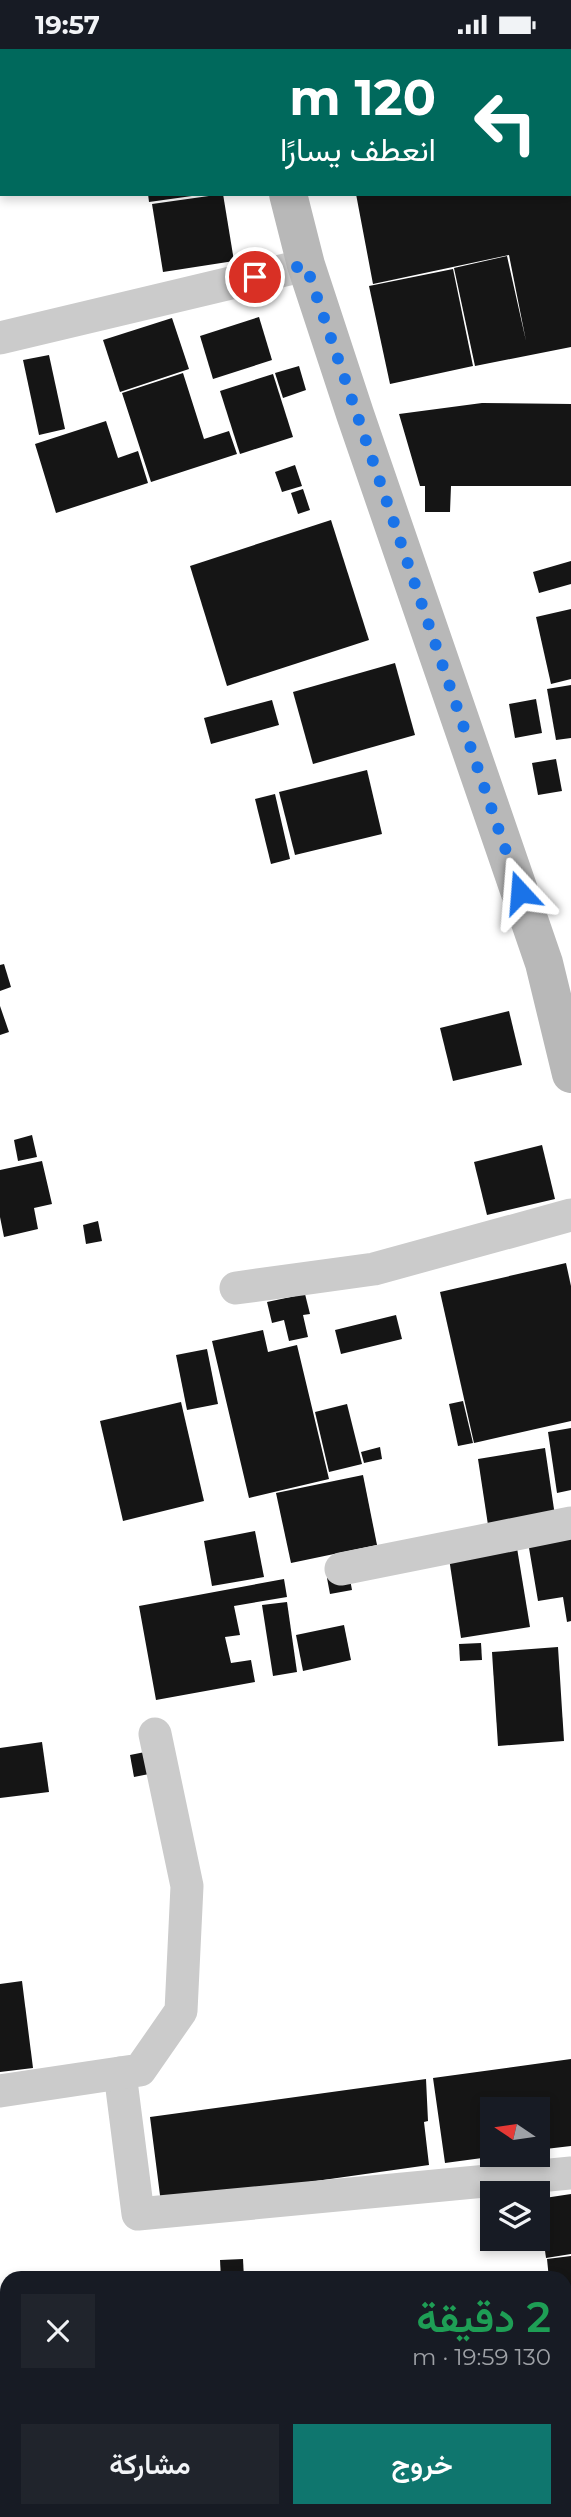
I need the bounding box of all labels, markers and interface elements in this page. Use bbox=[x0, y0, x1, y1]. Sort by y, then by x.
text: 19:57 bbox=[35, 9, 100, 41]
text: 120 m bbox=[289, 68, 436, 127]
icon: left bbox=[460, 77, 551, 168]
text: انعطف يسارًا bbox=[280, 130, 436, 169]
pin bbox=[225, 247, 285, 307]
icon: arrive bbox=[236, 258, 274, 296]
position arrow bbox=[483, 855, 557, 929]
north arrow bbox=[480, 2097, 550, 2167]
map controls bbox=[480, 2097, 550, 2251]
button: layers bbox=[480, 2181, 550, 2251]
text: 2 دقيقة bbox=[416, 2291, 551, 2343]
button: close bbox=[21, 2294, 95, 2368]
text: 130 m · 19:59 bbox=[412, 2343, 551, 2371]
button: مشاركة bbox=[21, 2424, 279, 2504]
button: خروج bbox=[293, 2424, 551, 2504]

